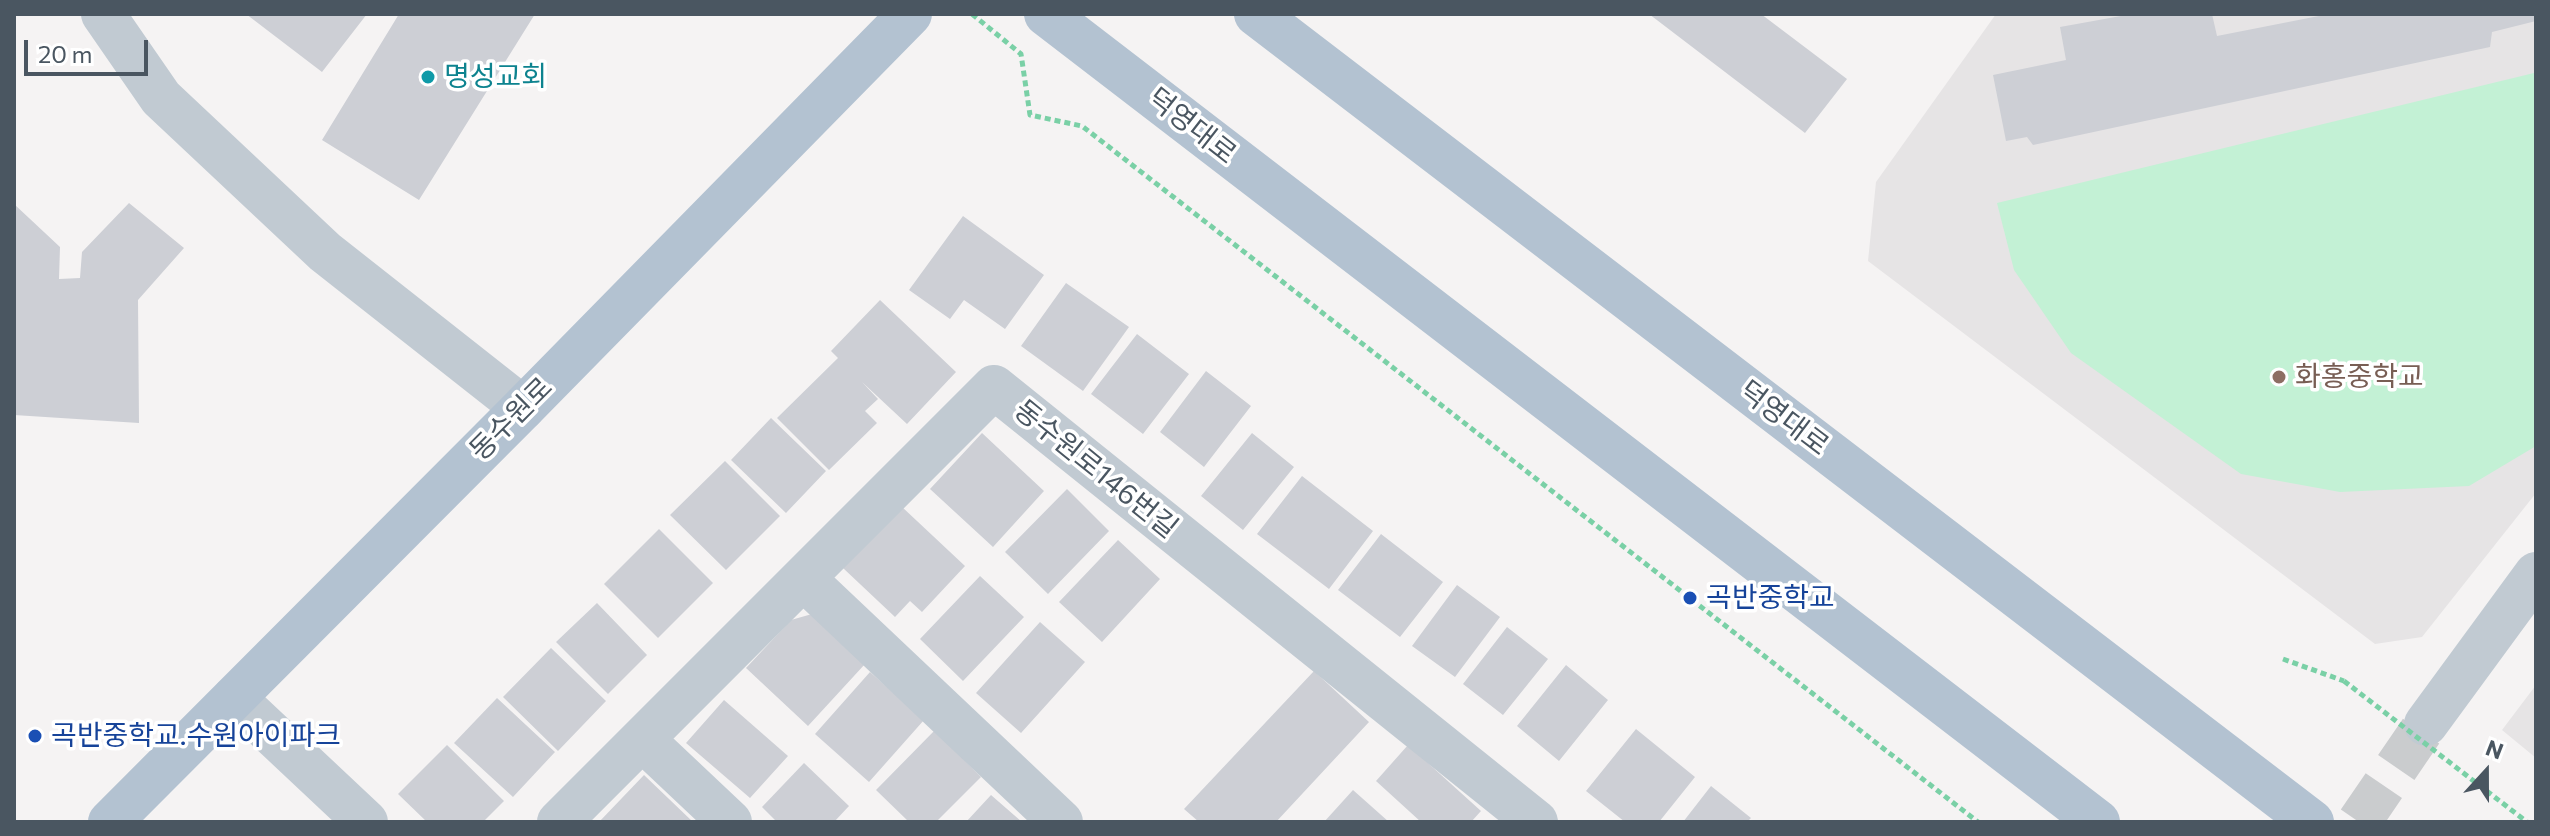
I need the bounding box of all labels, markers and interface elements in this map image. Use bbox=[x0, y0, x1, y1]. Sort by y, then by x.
scale bar bbox=[28, 24, 152, 74]
text: 20 m bbox=[38, 39, 92, 68]
place label: 명성교회 bbox=[444, 60, 547, 94]
marker: 명성교회 bbox=[419, 68, 437, 86]
street label: 덕영대로 bbox=[1141, 81, 1243, 171]
place label: 화홍중학교 bbox=[2295, 360, 2424, 394]
marker: 화홍중학교 bbox=[2270, 368, 2288, 386]
street label: 동수원로 bbox=[463, 371, 559, 467]
street label: 덕영대로 bbox=[1733, 374, 1835, 462]
street label: 동수원로146번길 bbox=[1008, 393, 1184, 545]
place label: 곡반중학교 bbox=[1706, 581, 1835, 615]
marker: 곡반중학교 bbox=[1681, 589, 1699, 607]
place label: 곡반중학교.수원아이파크 bbox=[51, 719, 341, 753]
marker: 곡반중학교.수원아이파크 bbox=[26, 727, 44, 745]
north arrow bbox=[2446, 732, 2526, 812]
text: N bbox=[2482, 734, 2507, 765]

